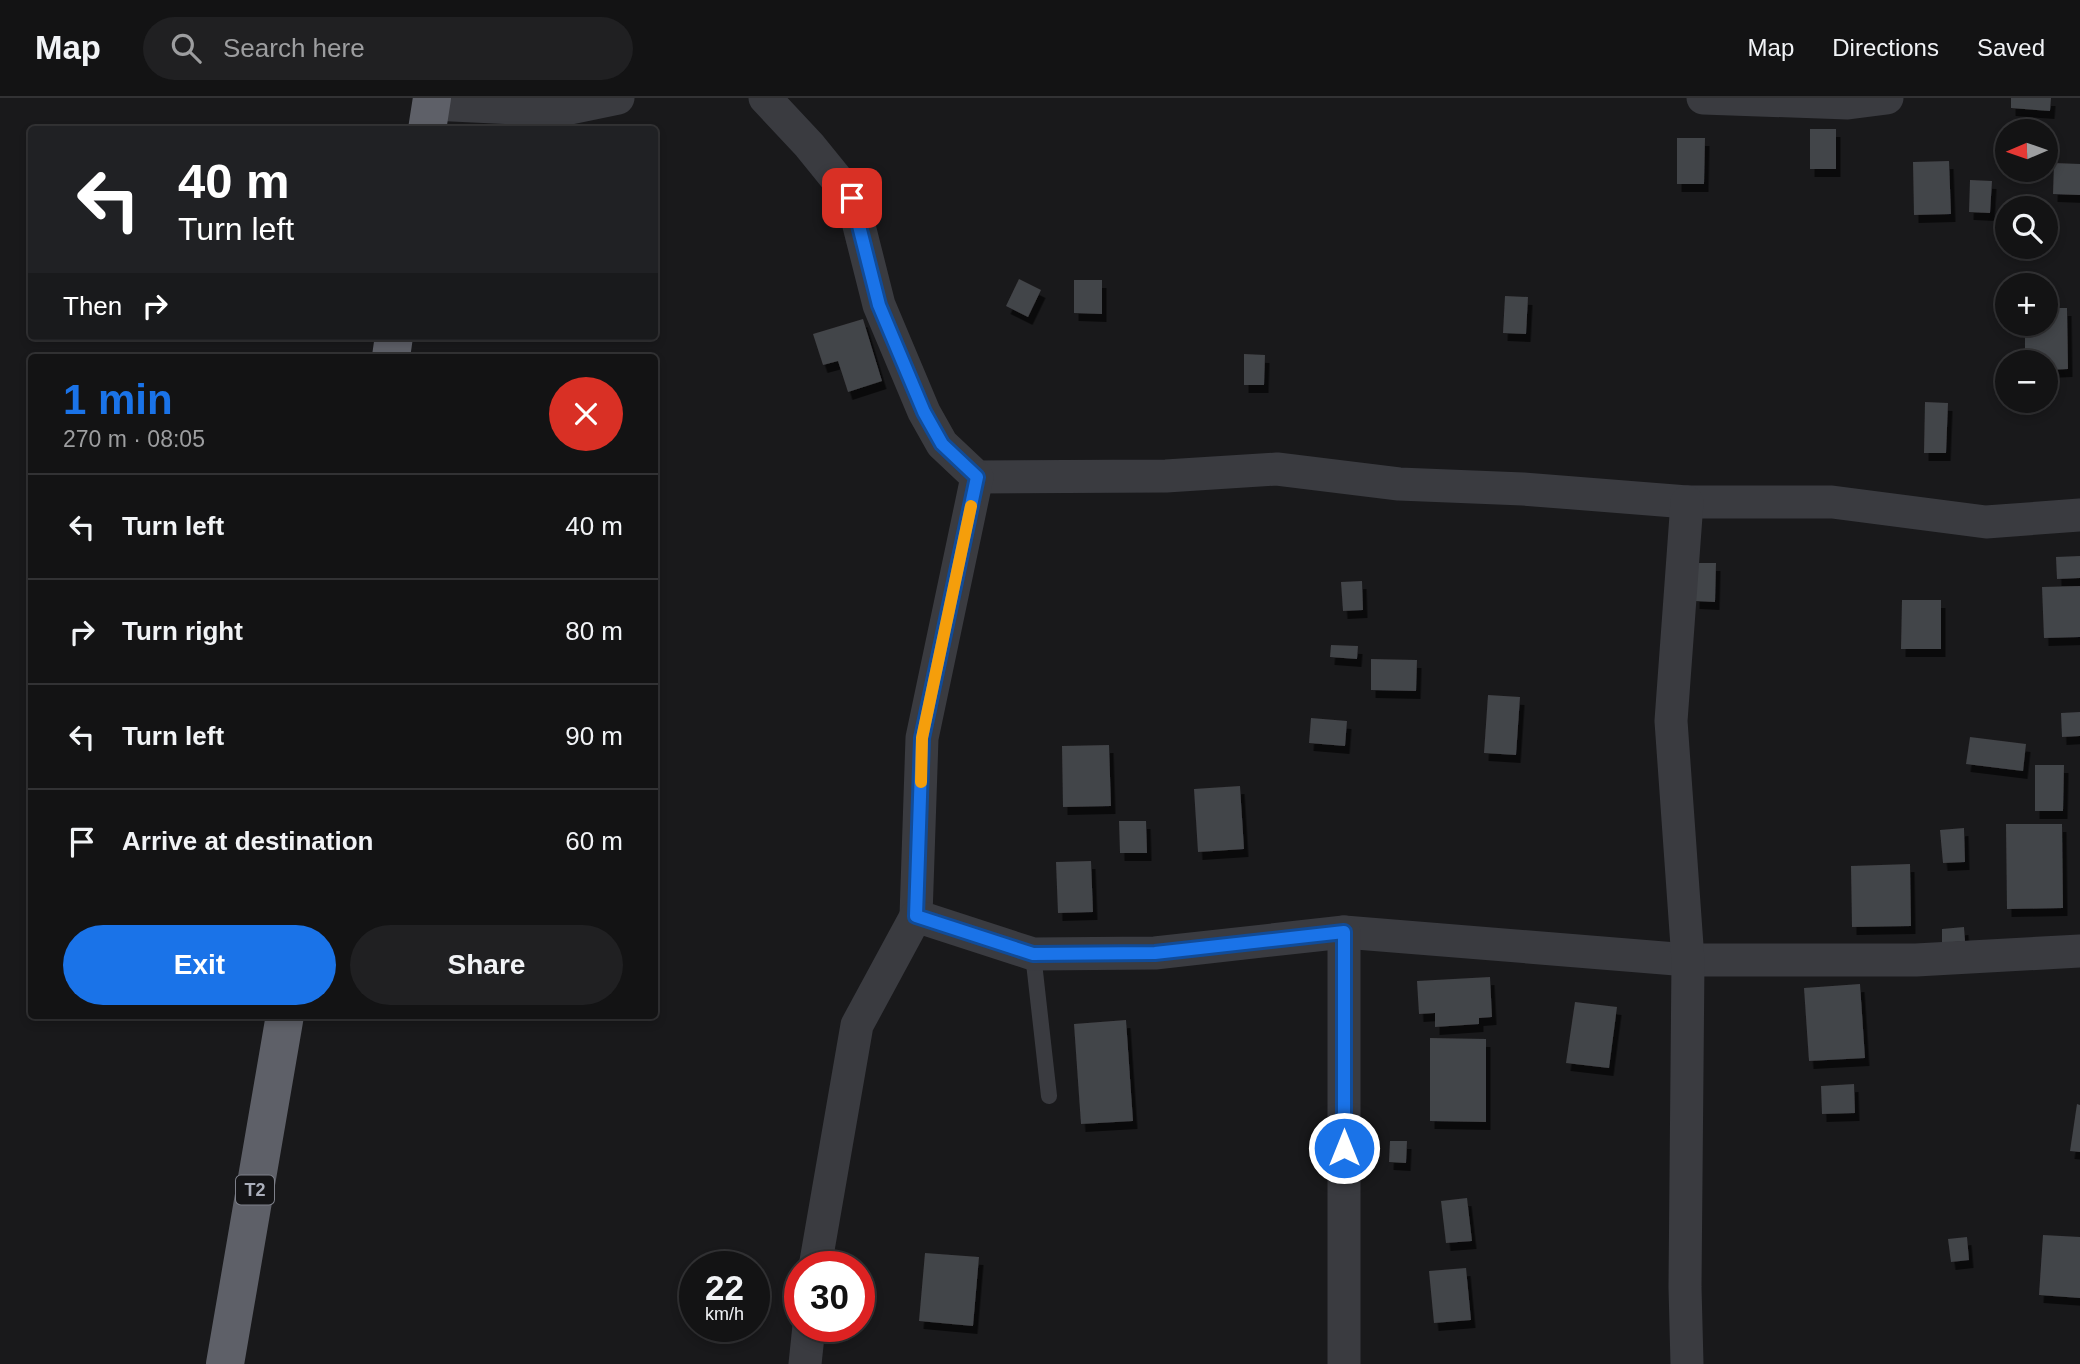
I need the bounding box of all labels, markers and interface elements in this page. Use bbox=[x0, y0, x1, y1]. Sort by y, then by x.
search box bbox=[143, 17, 633, 80]
text: Map bbox=[35, 29, 101, 66]
icon: search bbox=[167, 29, 205, 67]
text: Search here bbox=[223, 33, 365, 63]
text: Map bbox=[1748, 34, 1794, 61]
text: Directions bbox=[1832, 34, 1939, 61]
text: Saved bbox=[1977, 34, 2045, 61]
north arrow bbox=[1995, 119, 2058, 182]
map controls bbox=[1995, 119, 2058, 413]
icon: left bbox=[63, 154, 154, 245]
text: 40 m bbox=[178, 154, 290, 208]
pin bbox=[822, 168, 882, 228]
icon: arrive bbox=[833, 179, 871, 217]
button: search bbox=[1995, 196, 2058, 259]
text: Turn left bbox=[178, 211, 294, 247]
button: + bbox=[1995, 273, 2058, 336]
icon: right bbox=[136, 287, 174, 325]
text: Then bbox=[63, 291, 122, 321]
button: − bbox=[1995, 350, 2058, 413]
text: 1 min bbox=[63, 376, 173, 423]
button: close bbox=[549, 377, 623, 451]
text: 270 m · 08:05 bbox=[63, 426, 205, 452]
icon: left bbox=[63, 508, 101, 546]
text: Turn left bbox=[122, 511, 224, 541]
text: 40 m bbox=[565, 511, 623, 541]
icon: right bbox=[63, 613, 101, 651]
text: Turn right bbox=[122, 616, 243, 646]
text: 80 m bbox=[565, 616, 623, 646]
icon: left bbox=[63, 718, 101, 756]
text: Turn left bbox=[122, 721, 224, 751]
text: 90 m bbox=[565, 721, 623, 751]
icon: arrive bbox=[63, 823, 101, 861]
text: Arrive at destination bbox=[122, 826, 373, 856]
text: 60 m bbox=[565, 826, 623, 856]
button: Exit bbox=[63, 925, 336, 1005]
button: Share bbox=[350, 925, 623, 1005]
position arrow bbox=[1307, 1111, 1381, 1185]
road number: T2 bbox=[236, 1176, 274, 1204]
speed limit sign: 30 bbox=[784, 1251, 875, 1342]
text: 22 bbox=[705, 1268, 744, 1307]
text: km/h bbox=[705, 1304, 744, 1324]

